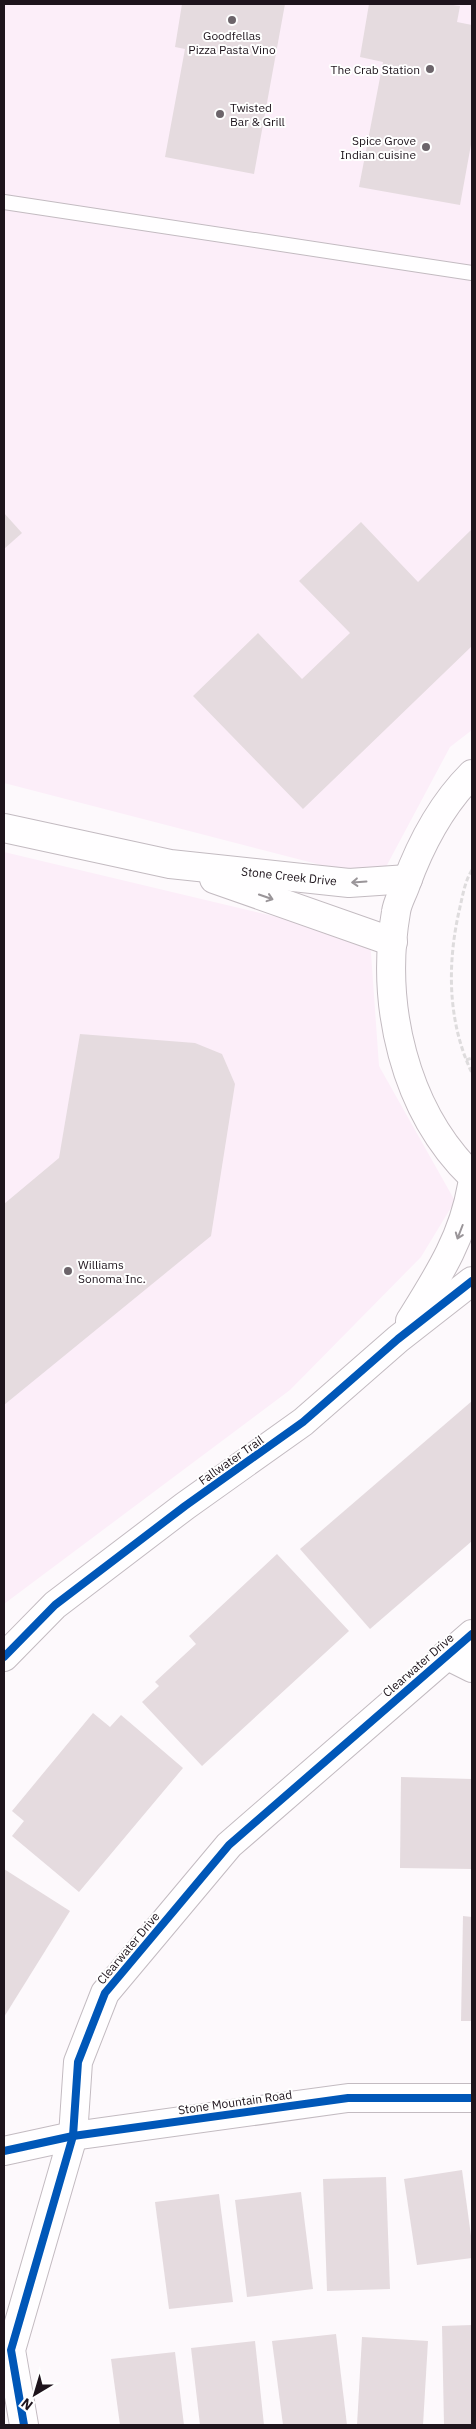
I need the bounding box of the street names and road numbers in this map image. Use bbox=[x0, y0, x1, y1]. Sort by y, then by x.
street label: Stone Creek Drive bbox=[240, 864, 338, 889]
street label: Fallwater Trail bbox=[196, 1432, 266, 1488]
street label: Clearwater Drive bbox=[379, 1630, 457, 1700]
street label: Clearwater Drive bbox=[93, 1909, 163, 1987]
street label: Stone Mountain Road bbox=[177, 2087, 293, 2117]

